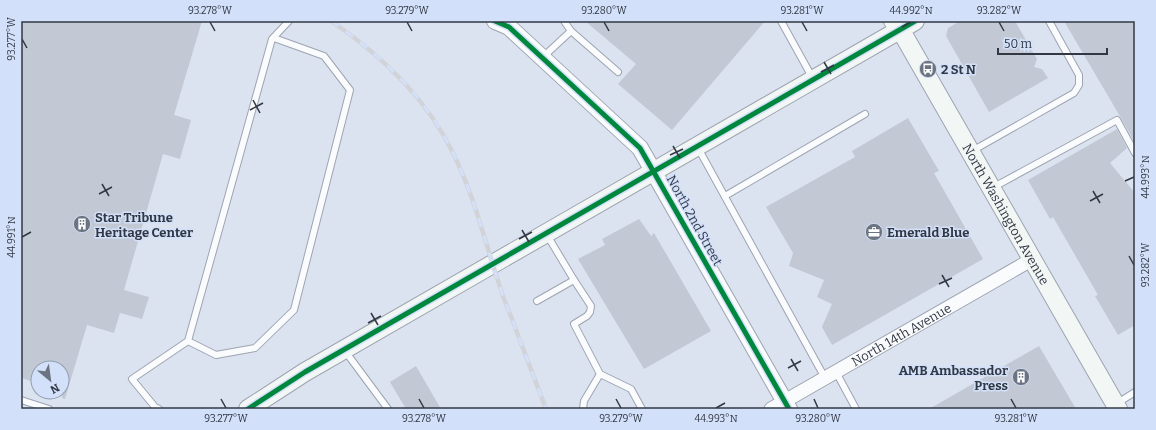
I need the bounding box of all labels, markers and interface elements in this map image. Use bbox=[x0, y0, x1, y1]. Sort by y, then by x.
text: 93.278°W bbox=[188, 5, 233, 17]
text: 93.279°W bbox=[385, 5, 430, 17]
text: 93.280°W bbox=[581, 5, 627, 17]
text: 93.281°W bbox=[781, 5, 824, 17]
text: 44.992°N bbox=[889, 5, 933, 17]
text: 93.282°W bbox=[977, 5, 1022, 17]
text: 93.277°W bbox=[6, 17, 18, 61]
scale bar bbox=[998, 30, 1107, 56]
text: 50 m bbox=[1004, 37, 1033, 51]
bus stop icon: 2 St N bbox=[918, 59, 938, 79]
place label: 2 St N bbox=[941, 62, 976, 77]
street label: North Washington Avenue bbox=[959, 141, 1052, 288]
text: 44.993°N bbox=[1140, 155, 1152, 199]
street label: North 2nd Street bbox=[664, 172, 726, 268]
place label: Star Tribune Heritage Center bbox=[95, 210, 193, 240]
building icon: Star Tribune Heritage Center bbox=[72, 214, 92, 234]
text: 44.991°N bbox=[6, 216, 18, 258]
office icon: Emerald Blue bbox=[864, 222, 884, 242]
place label: Emerald Blue bbox=[887, 225, 969, 240]
text: 93.282°W bbox=[1140, 242, 1152, 287]
street label: North 14th Avenue bbox=[849, 300, 954, 369]
north arrow bbox=[30, 360, 70, 400]
place label: AMB Ambassador Press bbox=[899, 363, 1008, 393]
building icon: AMB Ambassador Press bbox=[1011, 367, 1031, 387]
text: N bbox=[47, 381, 61, 396]
text: 93.277°W bbox=[204, 413, 248, 425]
text: 93.278°W bbox=[402, 413, 447, 425]
text: 93.279°W bbox=[599, 413, 644, 425]
text: 44.993°N bbox=[694, 413, 738, 425]
text: 93.280°W bbox=[795, 413, 841, 425]
text: 93.281°W bbox=[995, 413, 1038, 425]

